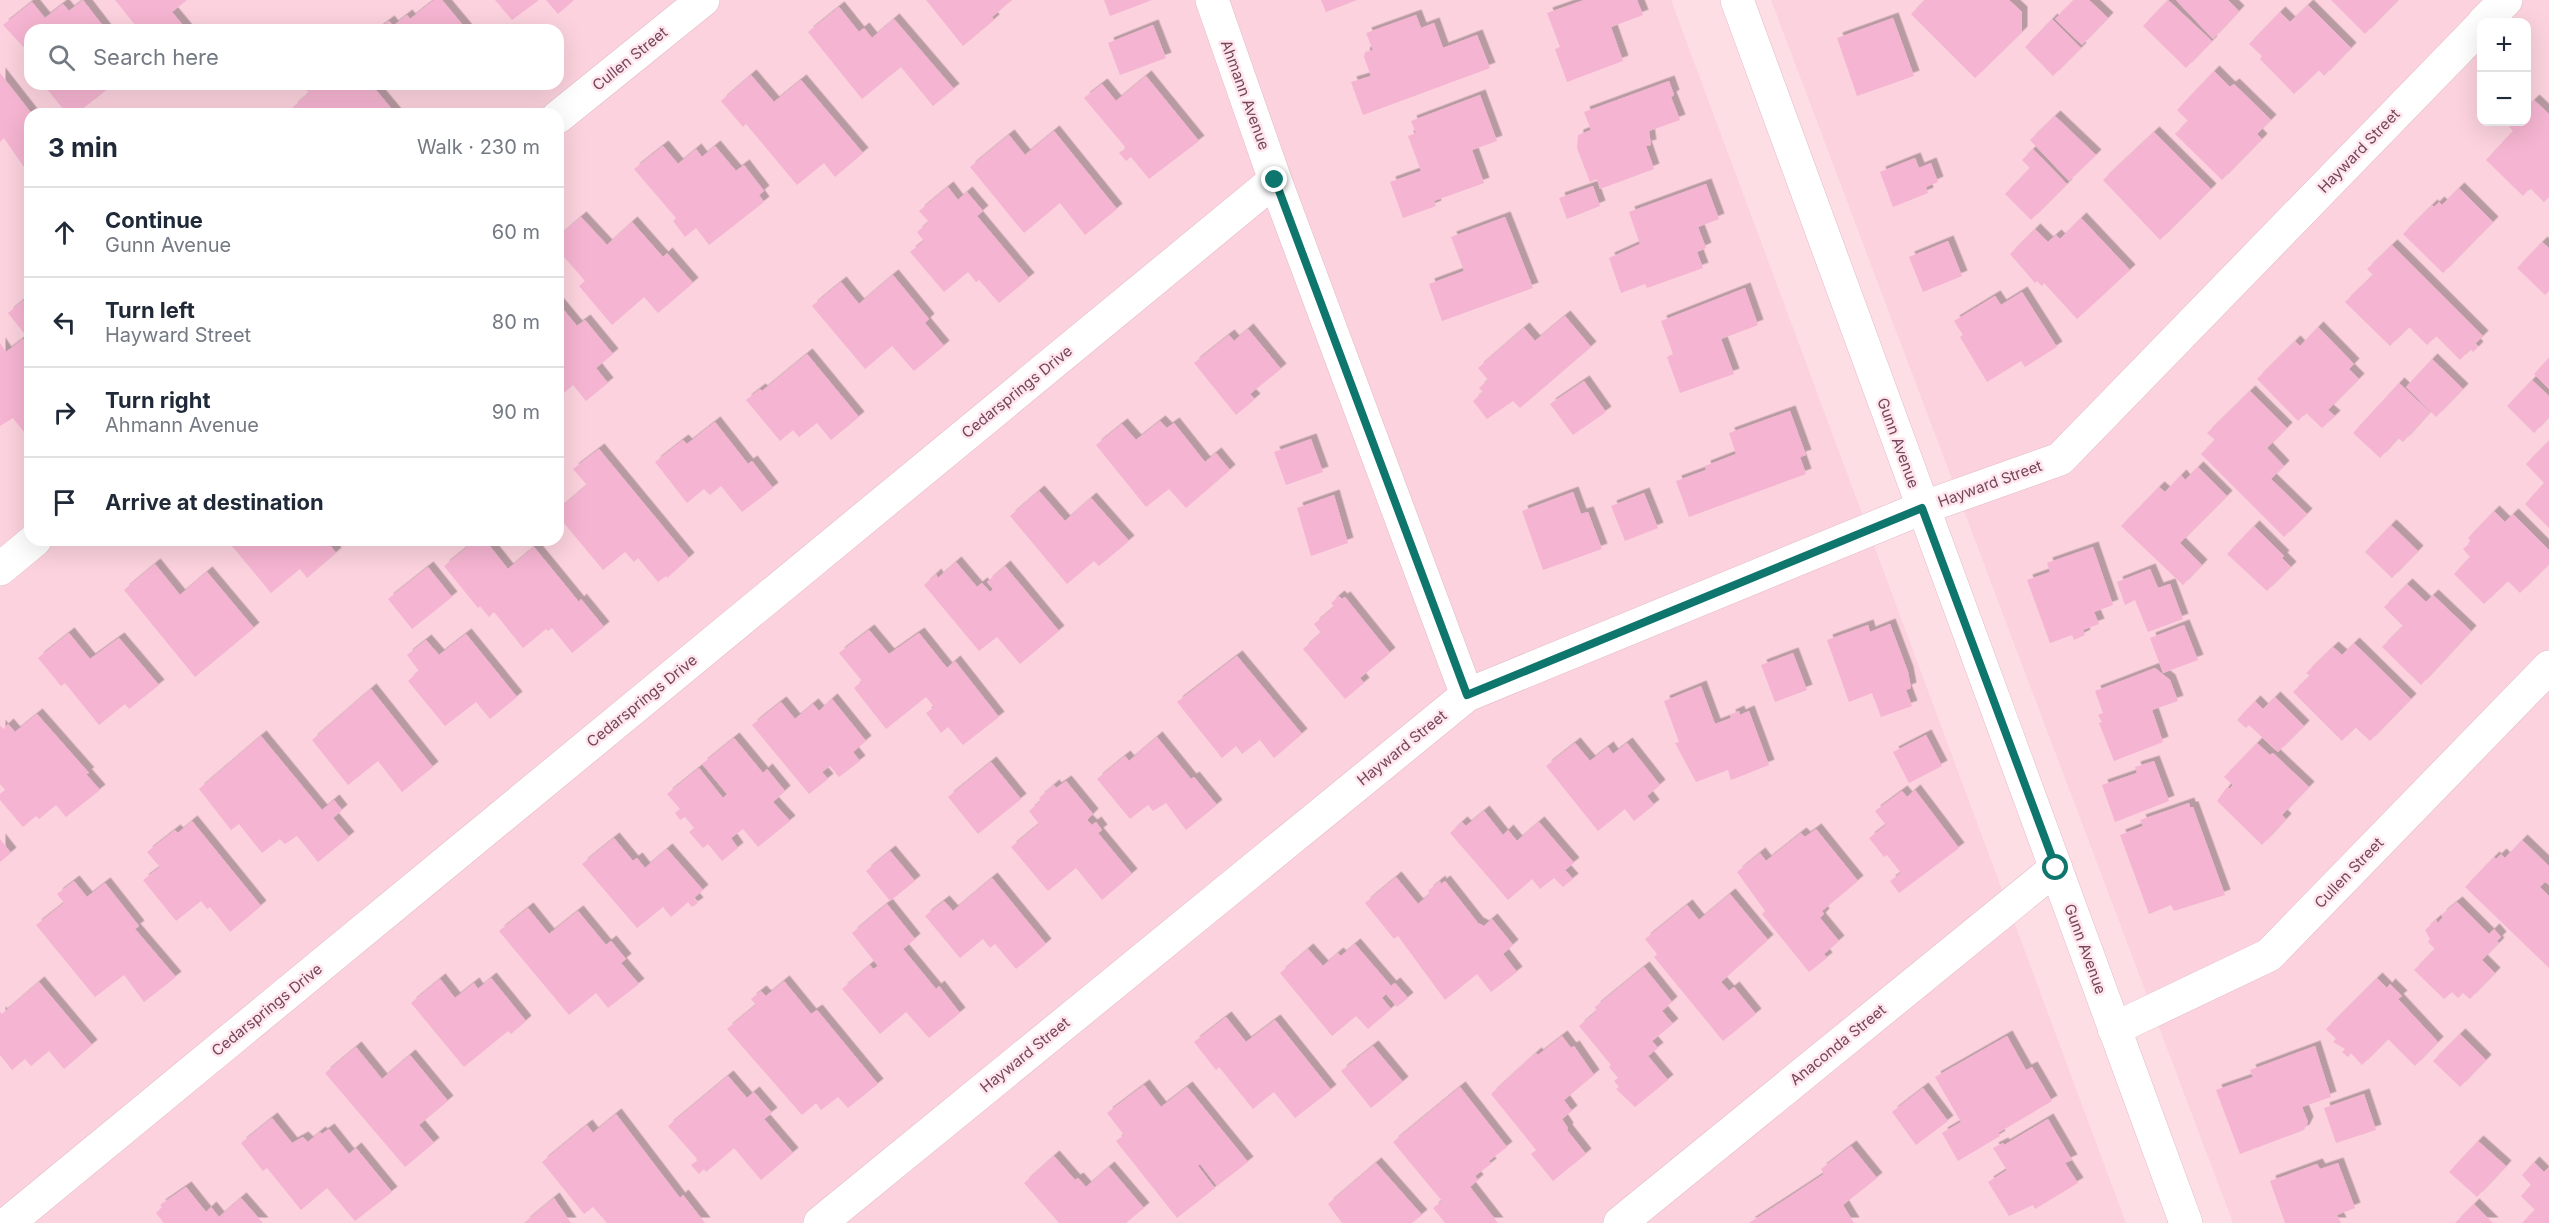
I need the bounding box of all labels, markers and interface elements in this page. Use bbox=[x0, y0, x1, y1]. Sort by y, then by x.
map controls bbox=[2477, 18, 2531, 126]
button: + bbox=[2477, 18, 2531, 72]
street label: Cullen Street bbox=[588, 22, 671, 95]
search box bbox=[24, 24, 564, 90]
street label: Ahmann Avenue bbox=[1217, 37, 1274, 152]
icon: search bbox=[45, 41, 78, 74]
text: Search here bbox=[93, 44, 219, 70]
button: − bbox=[2477, 72, 2531, 126]
street label: Hayward Street bbox=[2314, 105, 2404, 197]
text: 3 min bbox=[48, 132, 118, 163]
text: Walk · 230 m bbox=[417, 135, 540, 159]
route end bbox=[1261, 166, 1287, 192]
text: Continue bbox=[105, 207, 203, 233]
icon: ahead bbox=[48, 216, 81, 249]
text: 60 m bbox=[492, 220, 540, 244]
text: Gunn Avenue bbox=[105, 233, 231, 257]
text: Turn left bbox=[105, 297, 195, 323]
icon: left bbox=[48, 306, 81, 339]
text: 80 m bbox=[492, 310, 540, 334]
text: Hayward Street bbox=[105, 323, 251, 347]
street label: Cedarsprings Drive bbox=[957, 341, 1076, 442]
text: Turn right bbox=[105, 387, 211, 413]
street label: Gunn Avenue bbox=[1873, 395, 1924, 491]
icon: right bbox=[48, 396, 81, 429]
text: 90 m bbox=[492, 400, 540, 424]
text: Ahmann Avenue bbox=[105, 413, 259, 437]
street label: Hayward Street bbox=[1935, 456, 2045, 511]
icon: arrive bbox=[48, 486, 81, 519]
text: Arrive at destination bbox=[105, 489, 324, 515]
street label: Cedarsprings Drive bbox=[582, 650, 701, 751]
street label: Hayward Street bbox=[1353, 706, 1450, 789]
street label: Cullen Street bbox=[2310, 833, 2387, 912]
route start bbox=[2042, 854, 2068, 880]
street label: Gunn Avenue bbox=[2060, 901, 2111, 997]
street label: Cedarsprings Drive bbox=[207, 959, 326, 1060]
street label: Anaconda Street bbox=[1786, 1000, 1890, 1089]
street label: Hayward Street bbox=[976, 1013, 1073, 1096]

